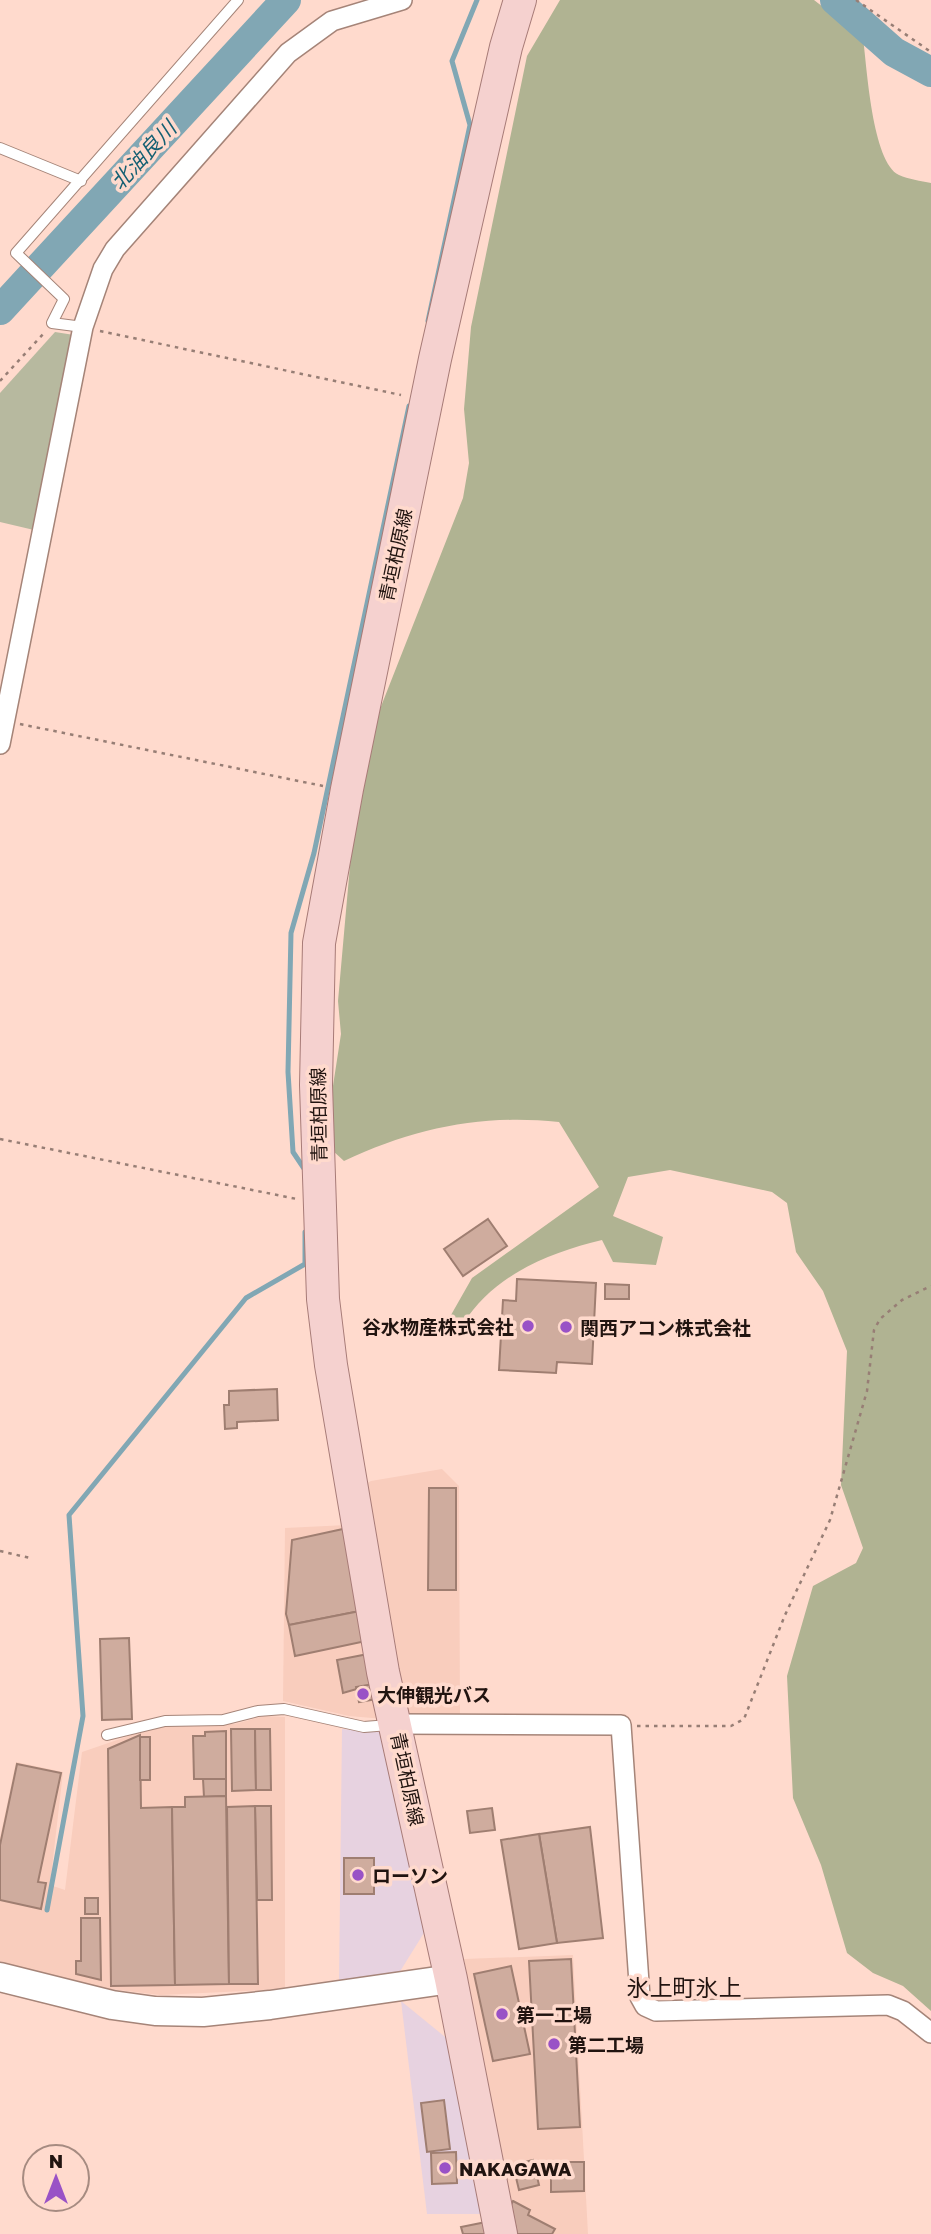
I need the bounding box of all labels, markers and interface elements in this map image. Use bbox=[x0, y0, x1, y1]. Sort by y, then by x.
water label: 北油良川 bbox=[105, 114, 183, 195]
street label: 青垣柏原線 bbox=[374, 506, 416, 604]
street label: 青垣柏原線 bbox=[306, 1067, 330, 1163]
place label: 谷水物産株式会社 bbox=[362, 1315, 514, 1338]
place label: 関西アコン株式会社 bbox=[580, 1316, 751, 1339]
marker: 谷水物産株式会社 bbox=[520, 1318, 536, 1334]
marker: 関西アコン株式会社 bbox=[558, 1319, 574, 1335]
place label: 大伸観光バス bbox=[377, 1683, 491, 1706]
marker: 大伸観光バス bbox=[355, 1686, 371, 1702]
street label: 青垣柏原線 bbox=[387, 1730, 429, 1828]
place label: ローソン bbox=[372, 1864, 448, 1887]
marker: ローソン bbox=[350, 1867, 366, 1883]
district label: 氷上町氷上 bbox=[627, 1973, 742, 2001]
place label: 第一工場 bbox=[516, 2003, 592, 2026]
marker: 第一工場 bbox=[494, 2006, 510, 2022]
place label: 第二工場 bbox=[568, 2033, 644, 2056]
marker: 第二工場 bbox=[546, 2036, 562, 2052]
north arrow bbox=[21, 2143, 91, 2213]
text: N bbox=[49, 2149, 63, 2172]
place label: NAKAGAWA bbox=[459, 2157, 572, 2180]
marker: NAKAGAWA bbox=[437, 2160, 453, 2176]

